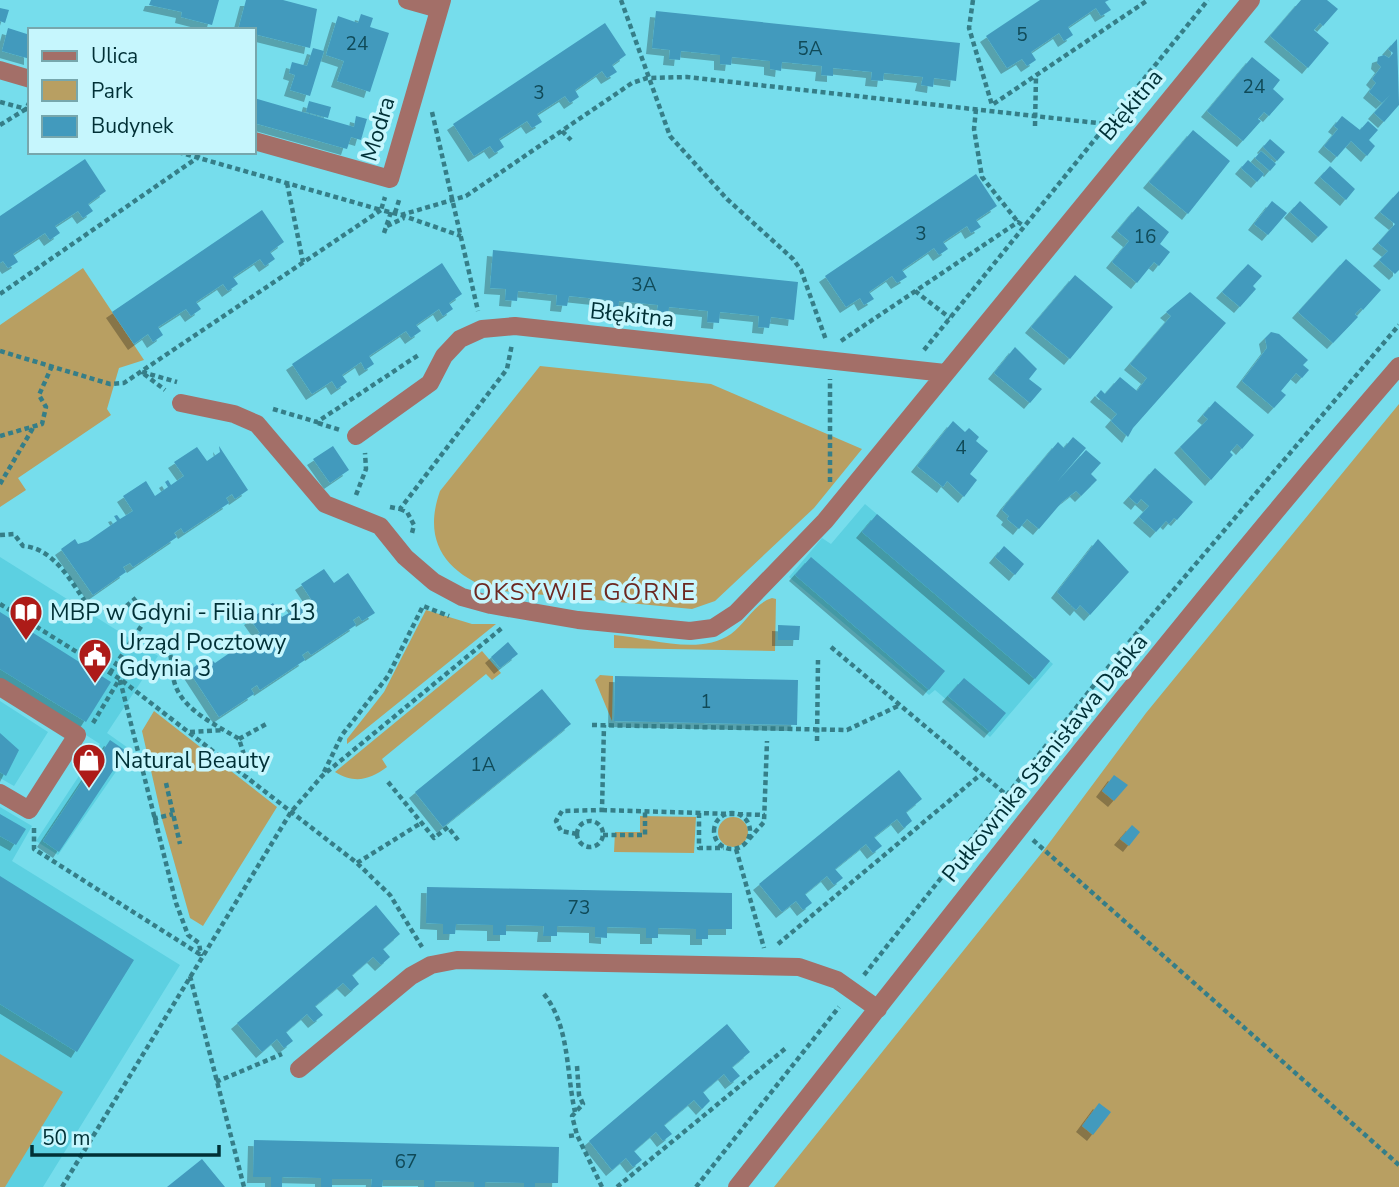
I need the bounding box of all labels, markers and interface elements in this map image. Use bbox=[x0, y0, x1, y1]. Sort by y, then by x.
house number: 5 bbox=[1016, 22, 1028, 48]
legend bbox=[28, 28, 256, 154]
house number: 24 bbox=[346, 31, 368, 57]
house number: 5A bbox=[797, 36, 823, 62]
text: Ulica bbox=[91, 42, 138, 70]
street label: Błękitna bbox=[1092, 63, 1170, 147]
house number: 24 bbox=[1243, 74, 1265, 100]
text: Park bbox=[91, 77, 133, 105]
house number: 3 bbox=[533, 80, 545, 106]
street label: Modra bbox=[354, 93, 402, 165]
text: Budynek bbox=[91, 112, 174, 140]
house number: 3 bbox=[915, 221, 927, 247]
house number: 16 bbox=[1134, 224, 1156, 250]
house number: 3A bbox=[631, 272, 657, 298]
street label: Błękitna bbox=[588, 295, 676, 335]
house number: 4 bbox=[955, 435, 967, 461]
district label: OKSYWIE GÓRNE bbox=[473, 576, 697, 608]
library icon: MBP w Gdyni - Filia nr 13 bbox=[7, 593, 45, 642]
place label: MBP w Gdyni - Filia nr 13 bbox=[50, 597, 316, 628]
place label: Urząd Pocztowy Gdynia 3 bbox=[119, 627, 287, 684]
street label: Pułkownika Stanisława Dąbka bbox=[935, 627, 1155, 889]
public building icon: Urząd Pocztowy Gdynia 3 bbox=[76, 636, 114, 685]
house number: 1 bbox=[700, 689, 712, 715]
shop icon: Natural Beauty bbox=[70, 741, 108, 790]
place label: Natural Beauty bbox=[114, 745, 270, 776]
house number: 1A bbox=[470, 752, 496, 778]
house number: 73 bbox=[568, 895, 590, 921]
scale bar bbox=[32, 1114, 219, 1158]
text: 50 m bbox=[42, 1124, 91, 1152]
house number: 67 bbox=[395, 1149, 417, 1175]

